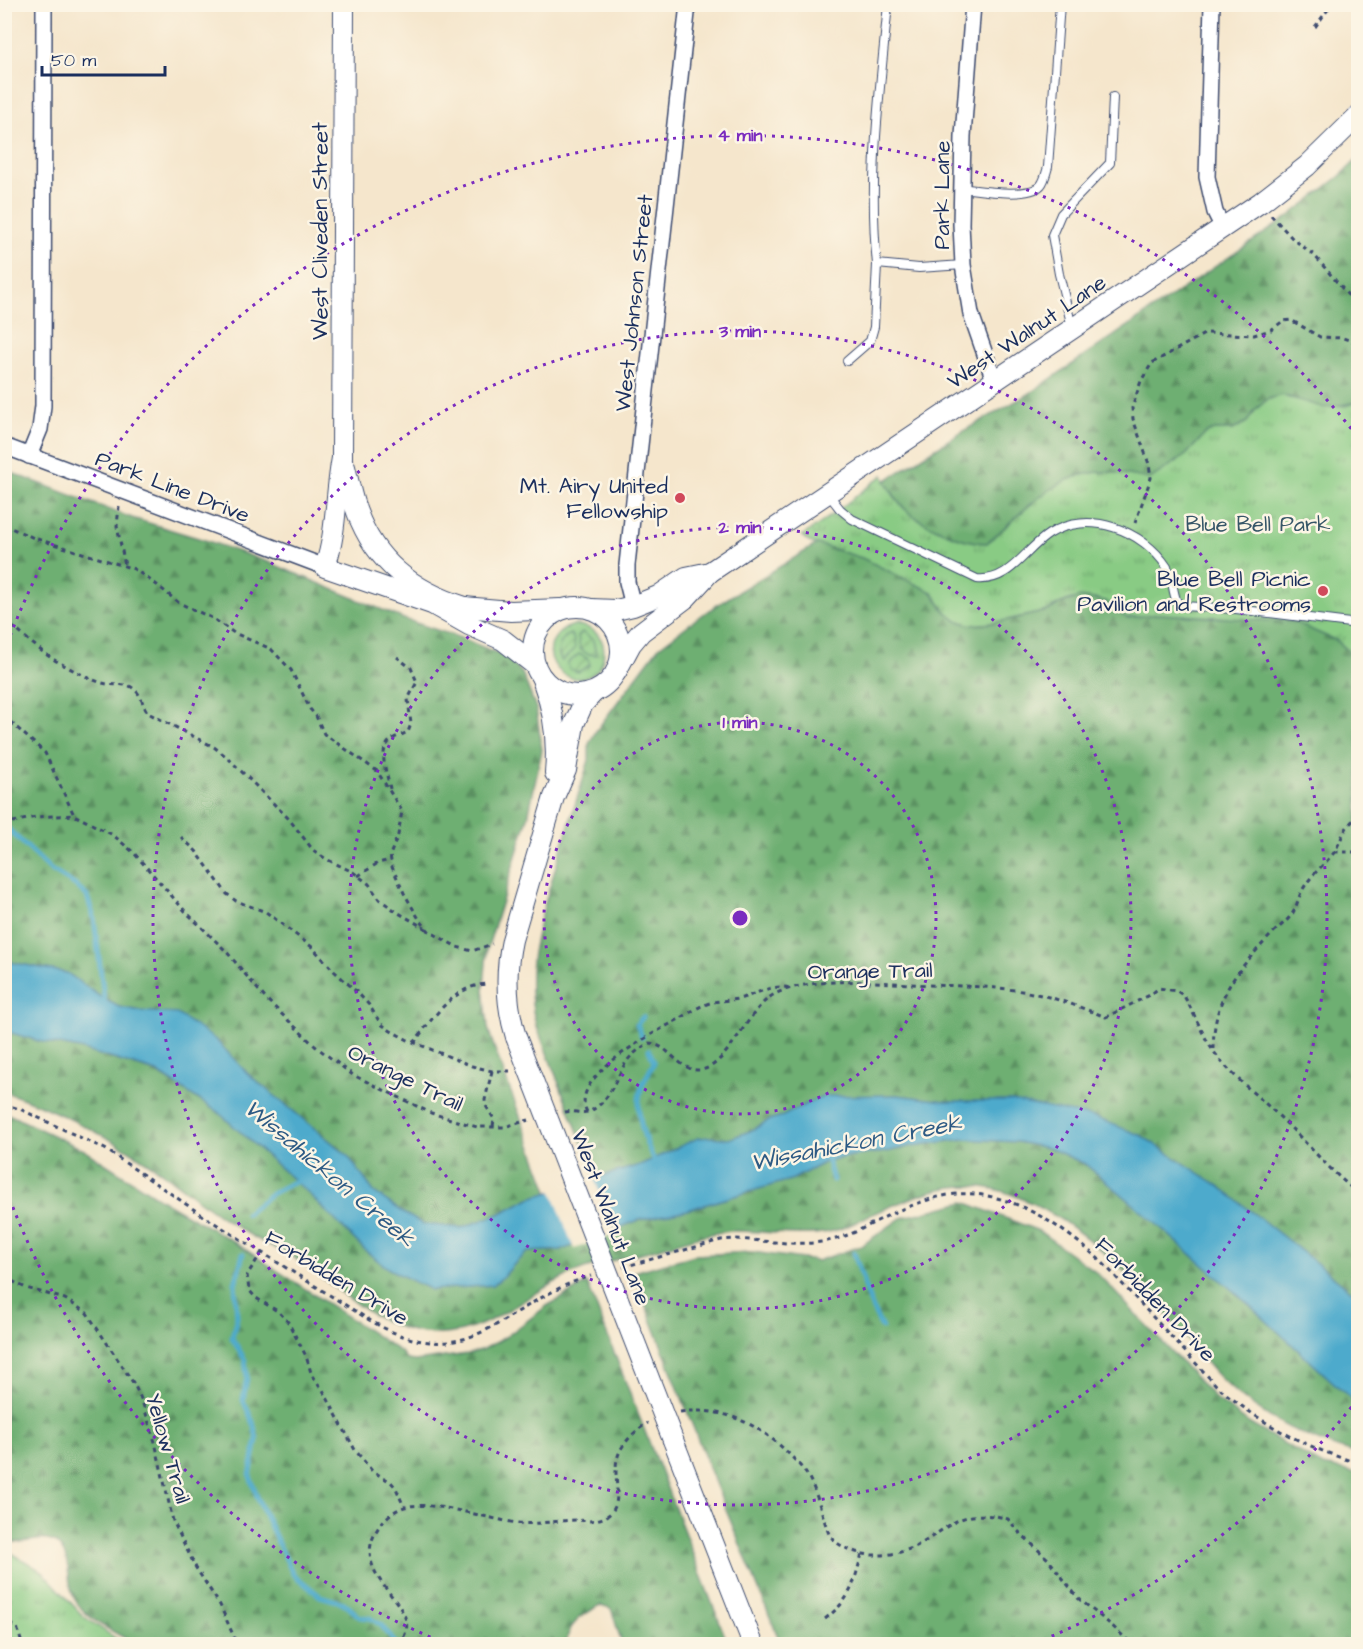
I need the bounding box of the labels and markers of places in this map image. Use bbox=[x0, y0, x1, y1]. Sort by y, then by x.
place label: Mt. Airy United Fellowship bbox=[520, 471, 668, 527]
marker: Mt. Airy United Fellowship bbox=[673, 491, 687, 505]
place label: Blue Bell Picnic Pavilion and Restrooms bbox=[1077, 564, 1311, 620]
marker: Blue Bell Picnic Pavilion and Restrooms bbox=[1316, 584, 1330, 598]
centre of rings bbox=[730, 908, 750, 928]

